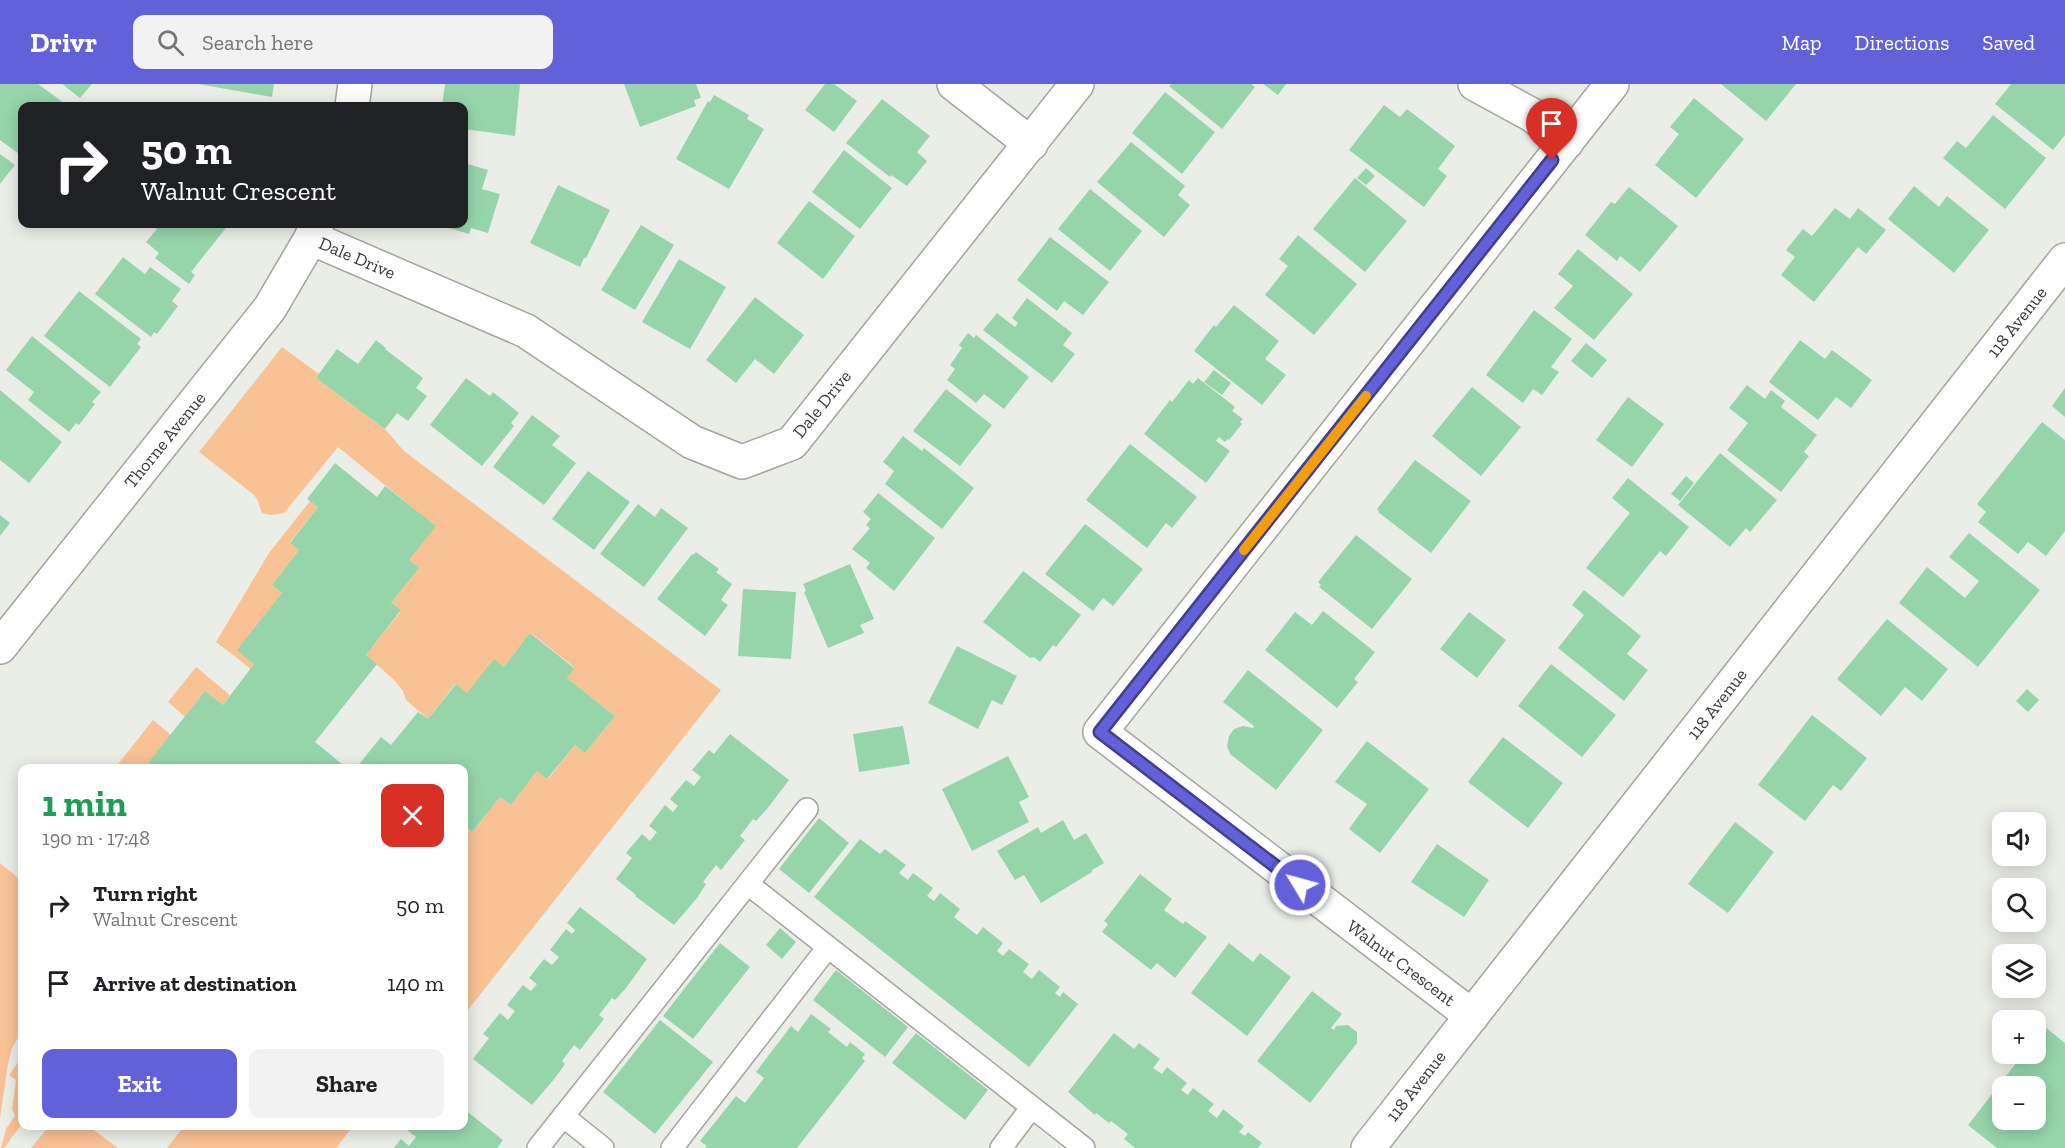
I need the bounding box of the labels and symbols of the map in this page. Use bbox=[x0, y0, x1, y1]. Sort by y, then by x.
pin bbox=[1526, 98, 1577, 160]
street label: Dale Drive bbox=[315, 232, 399, 284]
street label: 118 Avenue bbox=[1982, 282, 2052, 362]
street label: Dale Drive bbox=[788, 366, 856, 442]
street label: Thorne Avenue bbox=[120, 387, 210, 493]
street label: 118 Avenue bbox=[1682, 664, 1752, 744]
position arrow bbox=[1268, 853, 1332, 917]
street label: Walnut Crescent bbox=[1342, 915, 1460, 1011]
street label: 118 Avenue bbox=[1381, 1046, 1451, 1126]

